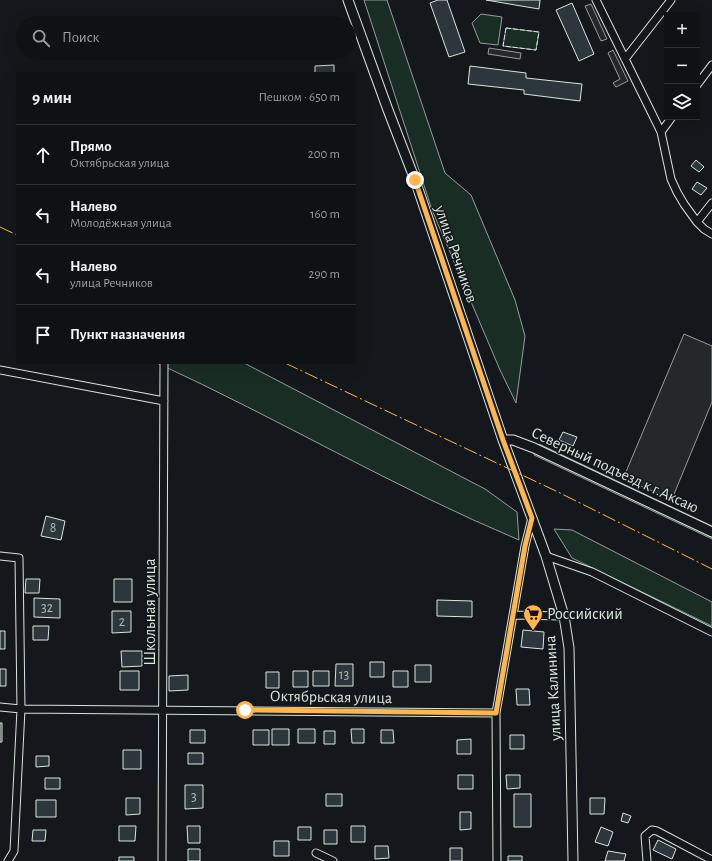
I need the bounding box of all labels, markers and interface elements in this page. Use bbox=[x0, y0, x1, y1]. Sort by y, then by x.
map controls bbox=[664, 12, 700, 120]
button: + bbox=[664, 12, 700, 48]
search box bbox=[16, 16, 356, 60]
icon: search bbox=[30, 27, 52, 49]
text: Поиск bbox=[62, 30, 100, 45]
button: − bbox=[664, 48, 700, 84]
button: layers bbox=[664, 84, 700, 120]
text: 9 мин bbox=[32, 89, 72, 106]
text: Пешком · 650 m bbox=[258, 91, 340, 104]
text: Прямо bbox=[70, 139, 112, 154]
icon: ahead bbox=[32, 144, 54, 166]
text: 200 m bbox=[308, 148, 340, 161]
text: Октябрьская улица bbox=[70, 157, 169, 170]
route end bbox=[406, 171, 424, 189]
text: Налево bbox=[70, 199, 117, 214]
street label: улица Речников bbox=[431, 202, 480, 305]
icon: left bbox=[32, 204, 54, 226]
text: 160 m bbox=[310, 208, 340, 221]
text: Молодёжная улица bbox=[70, 217, 172, 230]
text: Налево bbox=[70, 259, 117, 274]
icon: left bbox=[32, 264, 54, 286]
text: 290 m bbox=[309, 268, 340, 281]
text: улица Речников bbox=[70, 277, 153, 290]
icon: arrive bbox=[32, 324, 54, 346]
text: Пункт назначения bbox=[70, 327, 185, 342]
street label: Северный подъезд к г.Аксаю bbox=[529, 424, 701, 516]
house number: 8 bbox=[50, 521, 56, 535]
street label: Школьная улица bbox=[142, 558, 159, 666]
house number: 32 bbox=[41, 601, 53, 615]
supermarket icon: Российский bbox=[522, 603, 544, 631]
place label: Российский bbox=[547, 606, 623, 622]
house number: 2 bbox=[119, 615, 125, 629]
street label: улица Калинина bbox=[542, 635, 565, 742]
house number: 13 bbox=[339, 668, 350, 682]
street label: Октябрьская улица bbox=[270, 688, 392, 707]
route start bbox=[236, 701, 254, 719]
house number: 3 bbox=[191, 790, 197, 804]

